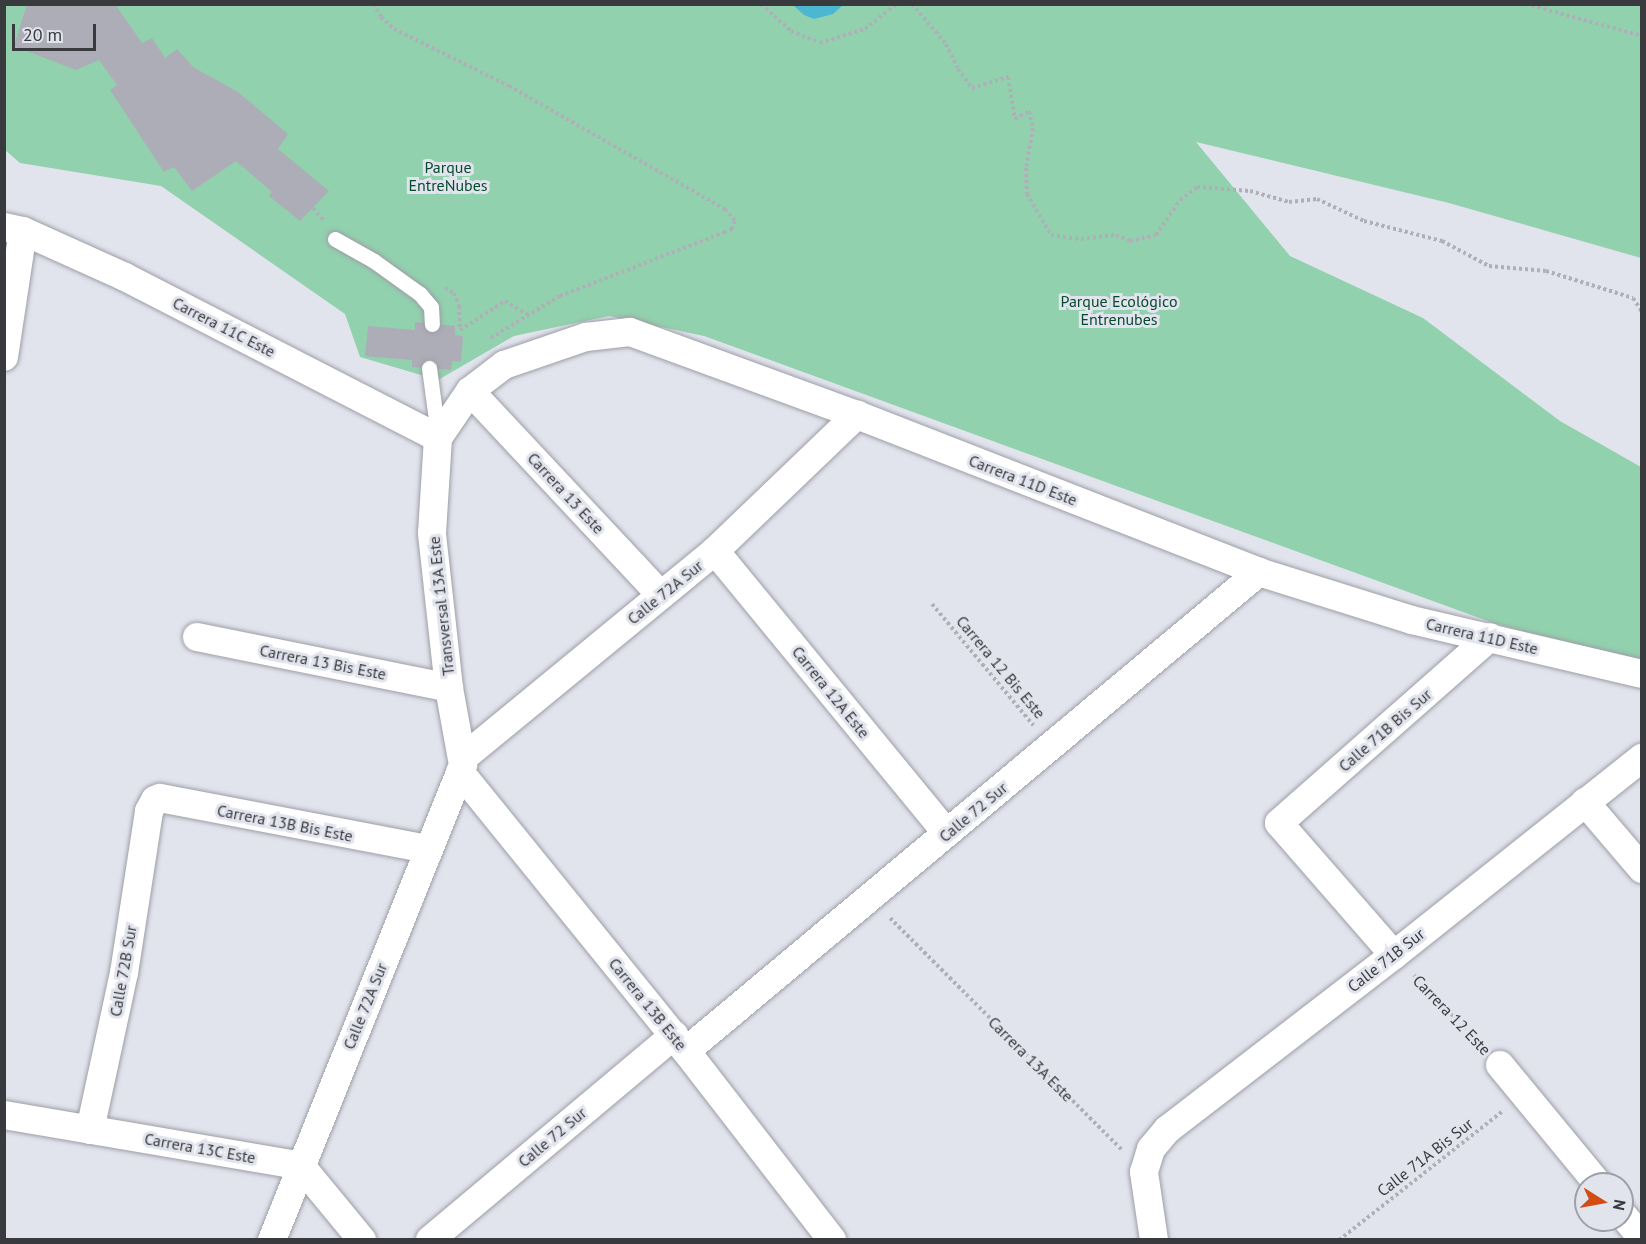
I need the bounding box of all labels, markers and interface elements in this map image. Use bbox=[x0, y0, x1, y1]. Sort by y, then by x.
scale bar bbox=[15, 12, 99, 50]
text: 20 m bbox=[23, 23, 62, 46]
park label: Parque EntreNubes bbox=[408, 157, 488, 195]
park label: Parque Ecológico Entrenubes bbox=[1061, 291, 1177, 329]
street label: Carrera 11C Este bbox=[169, 293, 279, 361]
street label: Carrera 13 Este bbox=[524, 448, 608, 538]
street label: Carrera 11D Este bbox=[966, 451, 1080, 509]
street label: Transversal 13A Este bbox=[424, 535, 458, 677]
street label: Calle 72A Sur bbox=[623, 556, 707, 628]
street label: Carrera 12 Bis Este bbox=[952, 612, 1050, 722]
street label: Carrera 11D Este bbox=[1424, 614, 1540, 658]
street label: Carrera 13 Bis Este bbox=[258, 640, 388, 684]
street label: Carrera 12A Este bbox=[788, 642, 874, 742]
street label: Calle 71B Bis Sur bbox=[1335, 684, 1435, 776]
street label: Calle 72 Sur bbox=[935, 778, 1011, 846]
street label: Carrera 13B Bis Este bbox=[216, 800, 354, 846]
street label: Calle 72B Sur bbox=[106, 924, 140, 1018]
street label: Calle 71B Sur bbox=[1344, 924, 1428, 996]
street label: Carrera 13B Este bbox=[605, 954, 691, 1054]
street label: Calle 72A Sur bbox=[339, 960, 391, 1052]
street label: Carrera 12 Este bbox=[1409, 971, 1495, 1059]
street label: Carrera 13A Este bbox=[984, 1012, 1078, 1106]
street label: Calle 72 Sur bbox=[514, 1103, 590, 1171]
street label: Calle 71A Bis Sur bbox=[1373, 1113, 1477, 1201]
street label: Carrera 13C Este bbox=[143, 1129, 257, 1167]
north arrow bbox=[1574, 1172, 1634, 1232]
text: N bbox=[1609, 1198, 1631, 1212]

